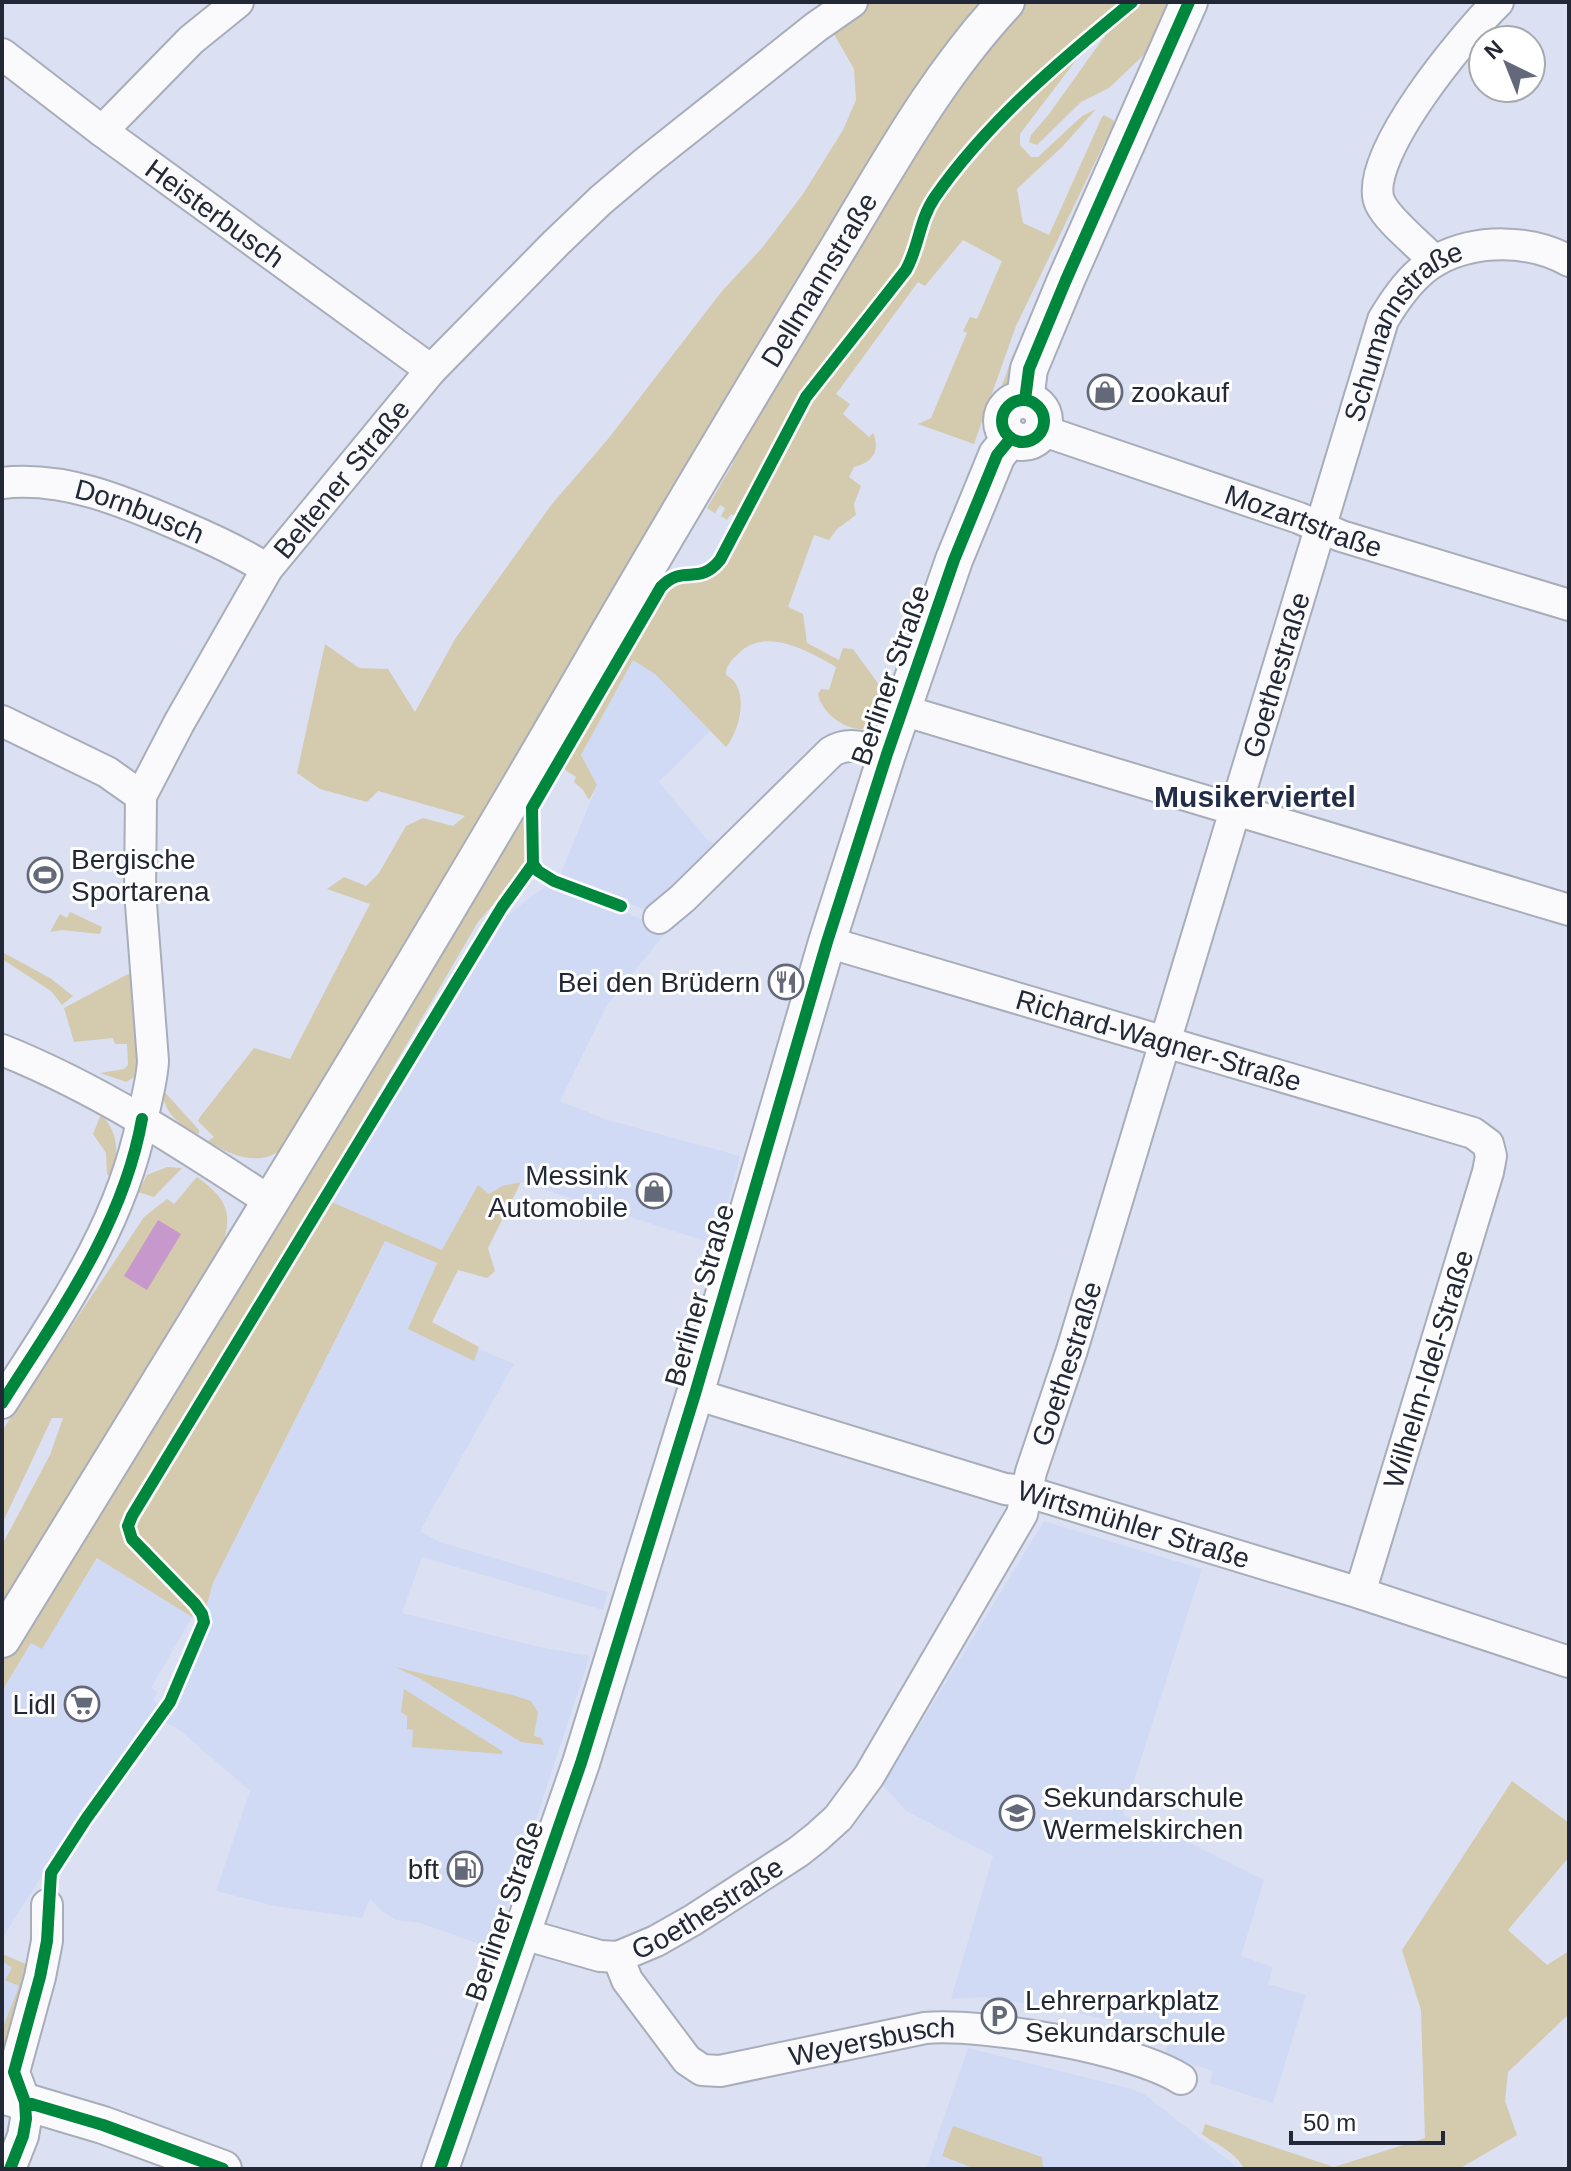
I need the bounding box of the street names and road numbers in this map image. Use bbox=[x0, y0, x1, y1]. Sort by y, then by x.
street label: Heisterbusch bbox=[140, 153, 290, 274]
street label: Dellmannstraße bbox=[755, 187, 884, 373]
street label: Schumannstraße bbox=[1338, 236, 1467, 425]
street label: Beltener Straße bbox=[267, 394, 416, 565]
street label: Dornbusch bbox=[72, 473, 209, 550]
street label: Mozartstraße bbox=[1221, 479, 1386, 564]
street label: Berliner Straße bbox=[845, 581, 936, 769]
street label: Goethestraße bbox=[1237, 589, 1316, 761]
street label: Richard-Wagner-Straße bbox=[1012, 984, 1305, 1097]
street label: Berliner Straße bbox=[659, 1200, 740, 1390]
street label: Wilhelm-Idel-Straße bbox=[1377, 1246, 1479, 1492]
street label: Goethestraße bbox=[1026, 1278, 1108, 1450]
street label: Wirtsmühler Straße bbox=[1014, 1475, 1254, 1575]
street label: Berliner Straße bbox=[459, 1817, 550, 2005]
street label: Goethestraße bbox=[627, 1851, 789, 1965]
street label: Weyersbusch bbox=[786, 2012, 955, 2072]

